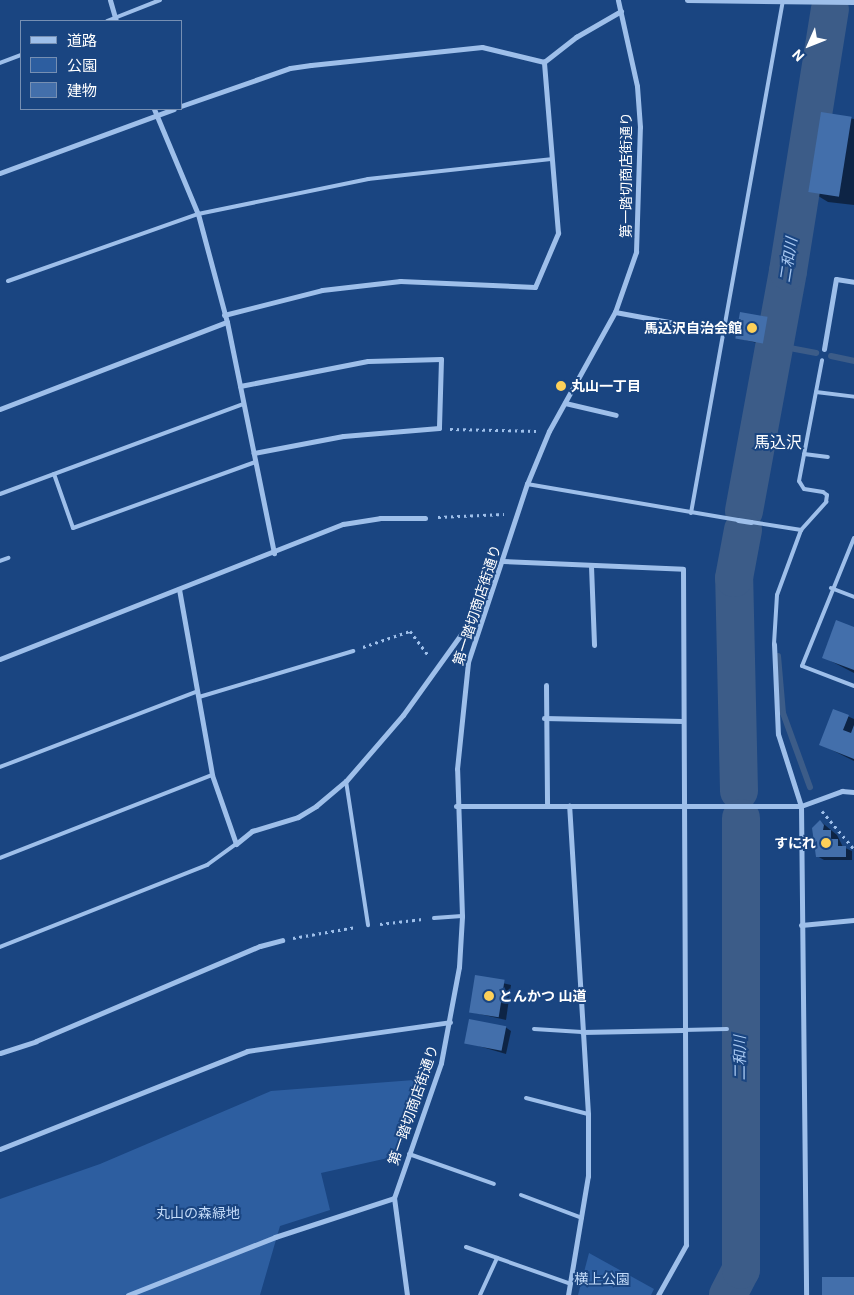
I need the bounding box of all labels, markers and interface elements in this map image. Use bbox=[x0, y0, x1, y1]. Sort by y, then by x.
legend bbox=[20, 20, 182, 110]
north arrow bbox=[784, 20, 834, 70]
text: 道路 bbox=[67, 32, 97, 50]
text: N bbox=[789, 46, 807, 65]
text: 公園 bbox=[67, 57, 97, 75]
text: 建物 bbox=[67, 82, 97, 100]
street label: 第一踏切商店街通り bbox=[618, 112, 634, 238]
water label: 二和川 bbox=[777, 236, 801, 284]
place label: 馬込沢自治会館 bbox=[644, 320, 742, 336]
marker: 馬込沢自治会館 bbox=[746, 322, 758, 334]
place label: 丸山一丁目 bbox=[571, 378, 641, 394]
marker: 丸山一丁目 bbox=[555, 380, 567, 392]
district label: 馬込沢 bbox=[754, 433, 802, 453]
street label: 第一踏切商店街通り bbox=[450, 542, 504, 668]
place label: すにれ bbox=[774, 835, 816, 851]
marker: すにれ bbox=[820, 837, 832, 849]
place label: とんかつ 山道 bbox=[499, 988, 586, 1004]
marker: とんかつ 山道 bbox=[483, 990, 495, 1002]
water label: 二和川 bbox=[732, 1036, 750, 1080]
street label: 第一踏切商店街通り bbox=[385, 1043, 441, 1167]
park label: 丸山の森緑地 bbox=[156, 1205, 240, 1221]
park label: 横上公園 bbox=[574, 1271, 630, 1287]

